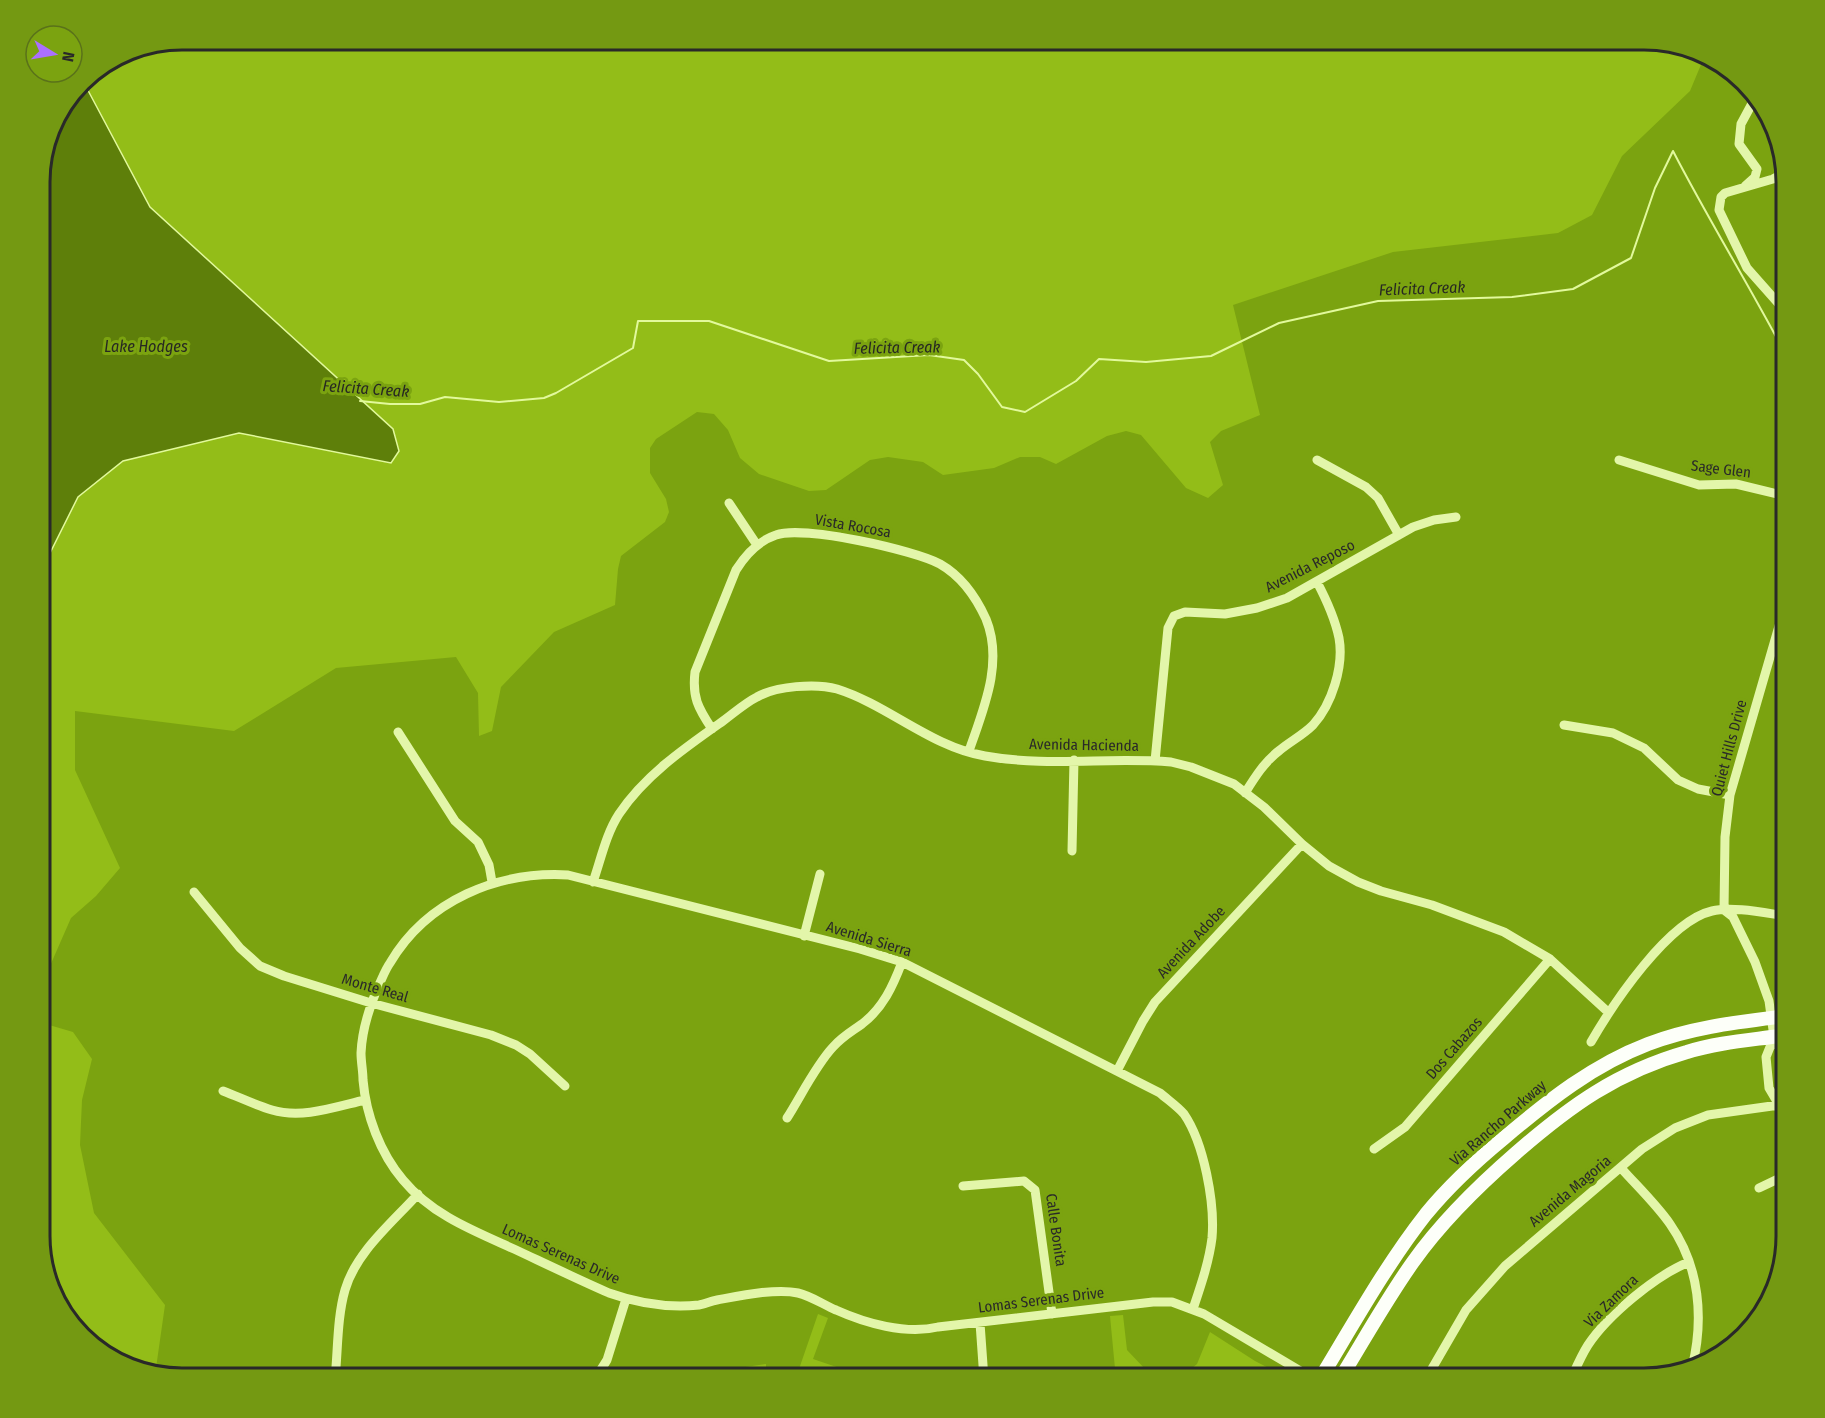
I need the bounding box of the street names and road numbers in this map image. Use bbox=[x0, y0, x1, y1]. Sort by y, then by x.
street label: Sage Glen bbox=[1690, 456, 1752, 482]
street label: Vista Rocosa bbox=[814, 510, 892, 542]
street label: Avenida Reposo bbox=[1262, 536, 1358, 596]
street label: Quiet Hills Drive bbox=[1707, 698, 1751, 798]
street label: Avenida Hacienda bbox=[1029, 735, 1139, 755]
street label: Avenida Adobe bbox=[1153, 902, 1229, 982]
street label: Avenida Sierra bbox=[824, 917, 914, 961]
street label: Monte Real bbox=[340, 970, 410, 1006]
street label: Dos Cabazos bbox=[1422, 1013, 1486, 1083]
street label: Via Rancho Parkway bbox=[1446, 1076, 1550, 1170]
street label: Avenida Magoria bbox=[1525, 1151, 1615, 1231]
street label: Calle Bonita bbox=[1042, 1192, 1070, 1268]
street label: Lomas Serenas Drive bbox=[499, 1220, 623, 1288]
street label: Via Zamora bbox=[1580, 1271, 1642, 1331]
street label: Lomas Serenas Drive bbox=[977, 1283, 1105, 1317]

